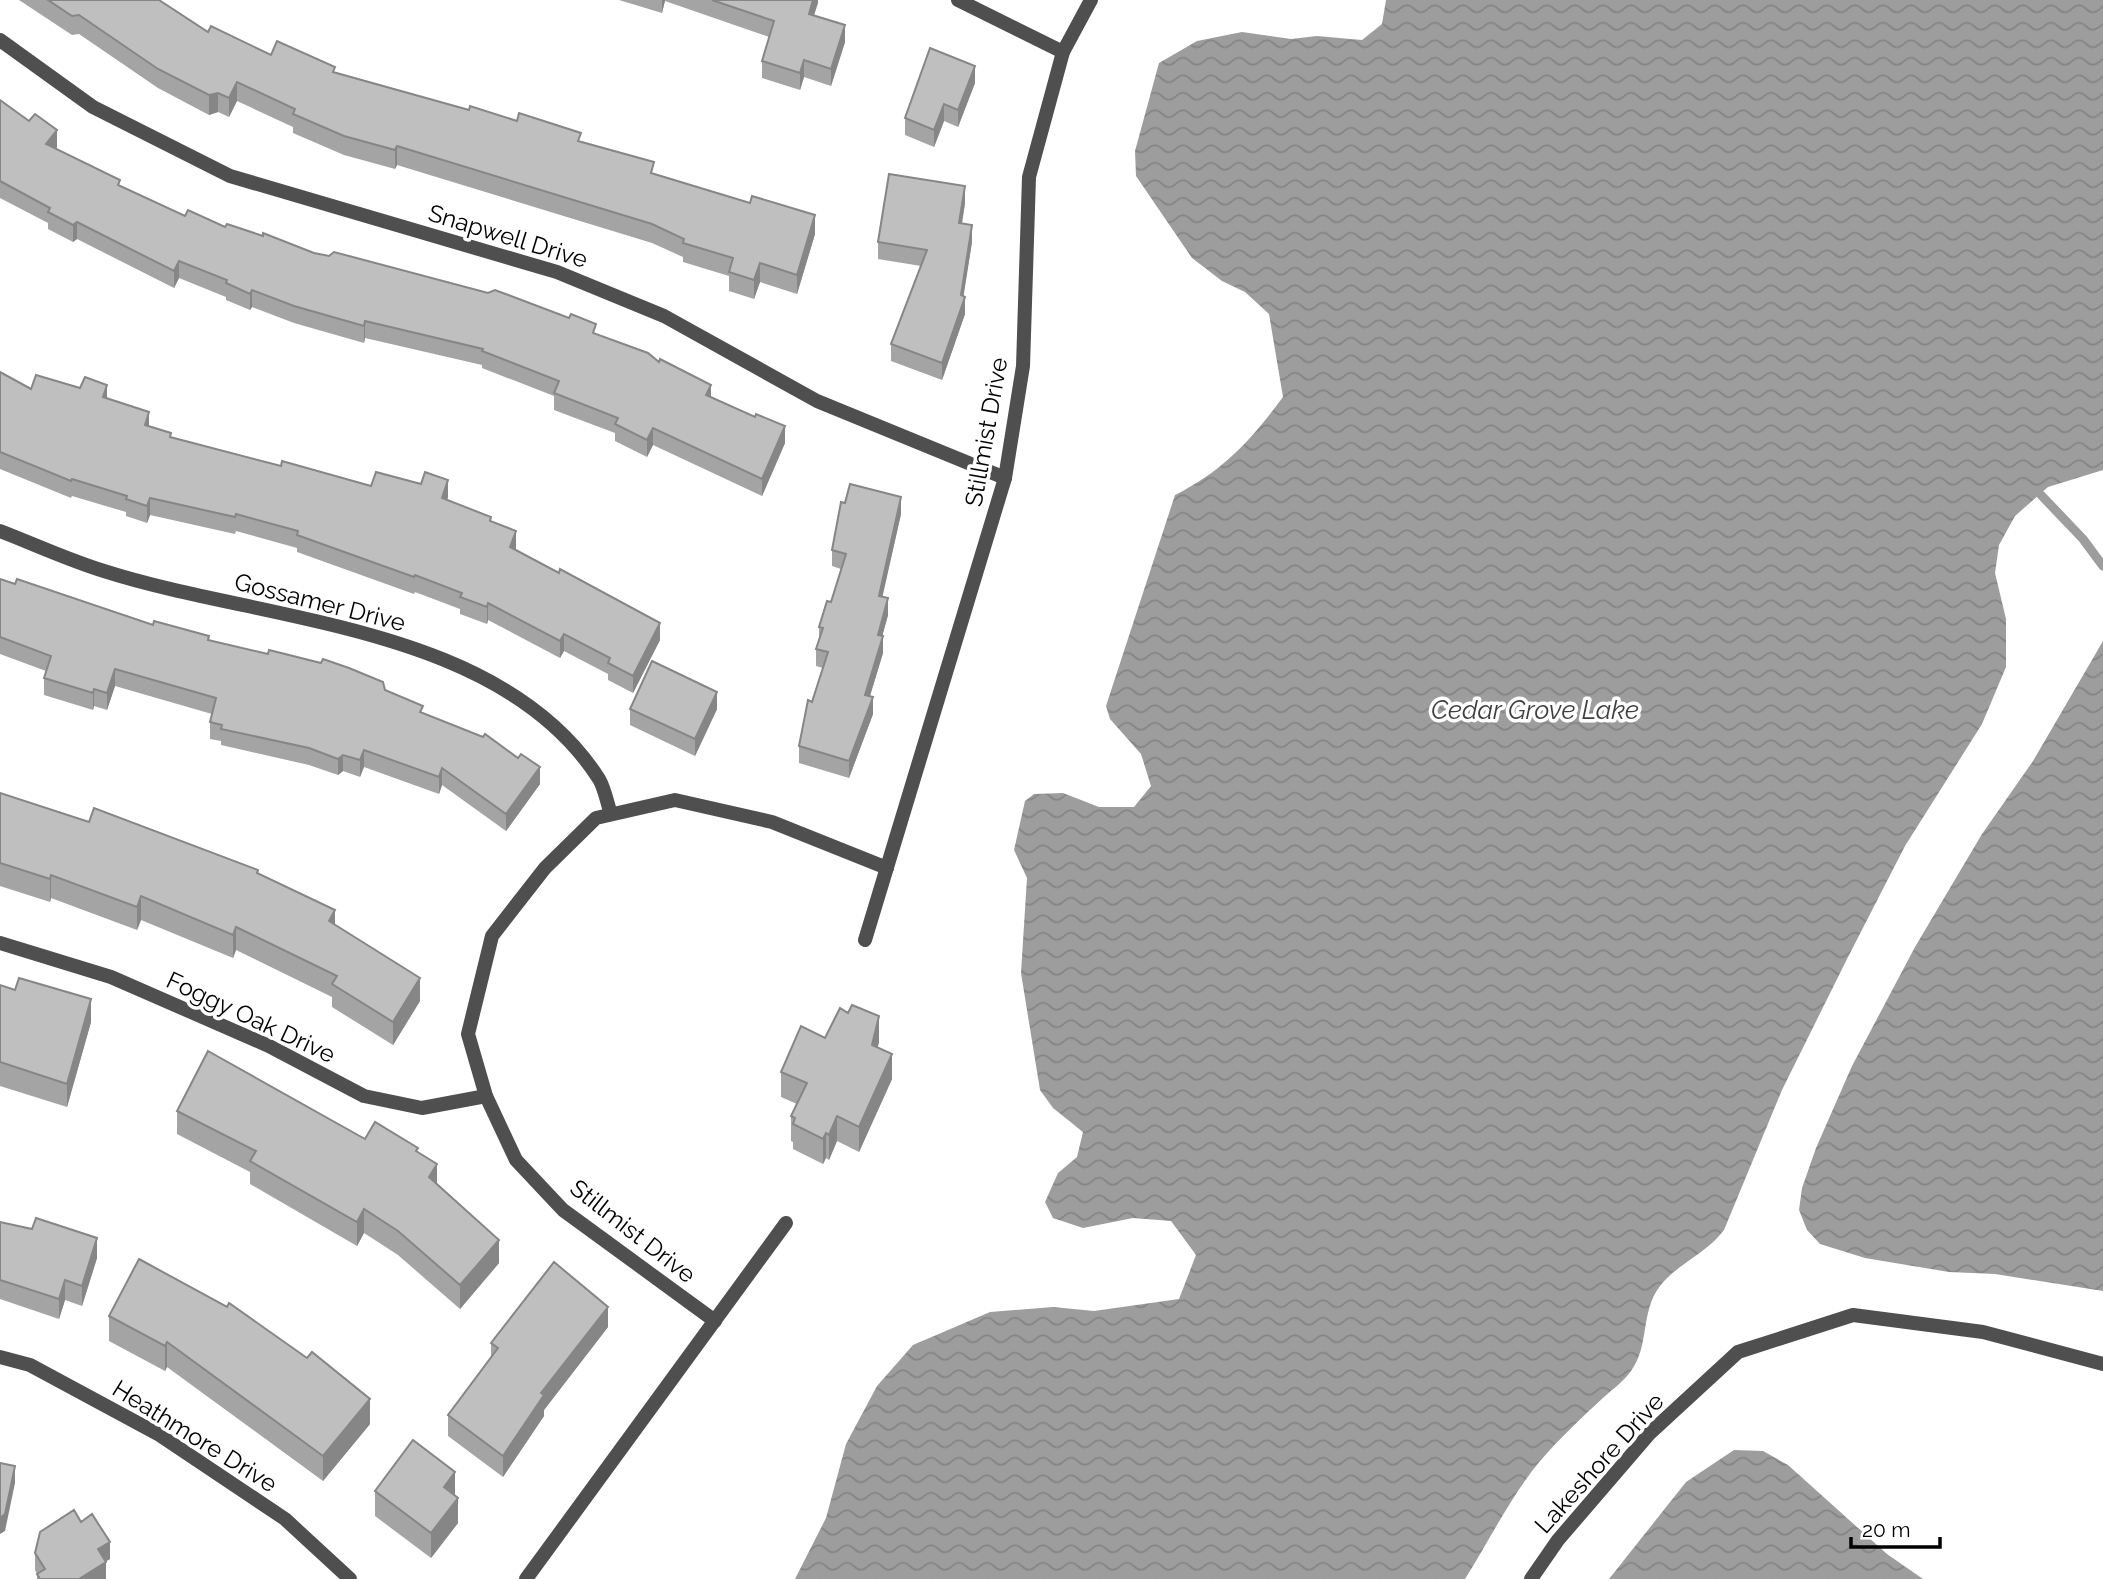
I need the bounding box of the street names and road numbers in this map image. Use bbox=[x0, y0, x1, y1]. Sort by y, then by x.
street label: Snapwell Drive bbox=[425, 198, 591, 274]
street label: Stillmist Drive bbox=[959, 355, 1013, 509]
street label: Gossamer Drive bbox=[232, 567, 408, 637]
street label: Foggy Oak Drive bbox=[162, 965, 340, 1069]
street label: Stillmist Drive bbox=[565, 1173, 701, 1289]
street label: Heathmore Drive bbox=[107, 1374, 283, 1498]
street label: Lakeshore Drive bbox=[1528, 1387, 1670, 1539]

